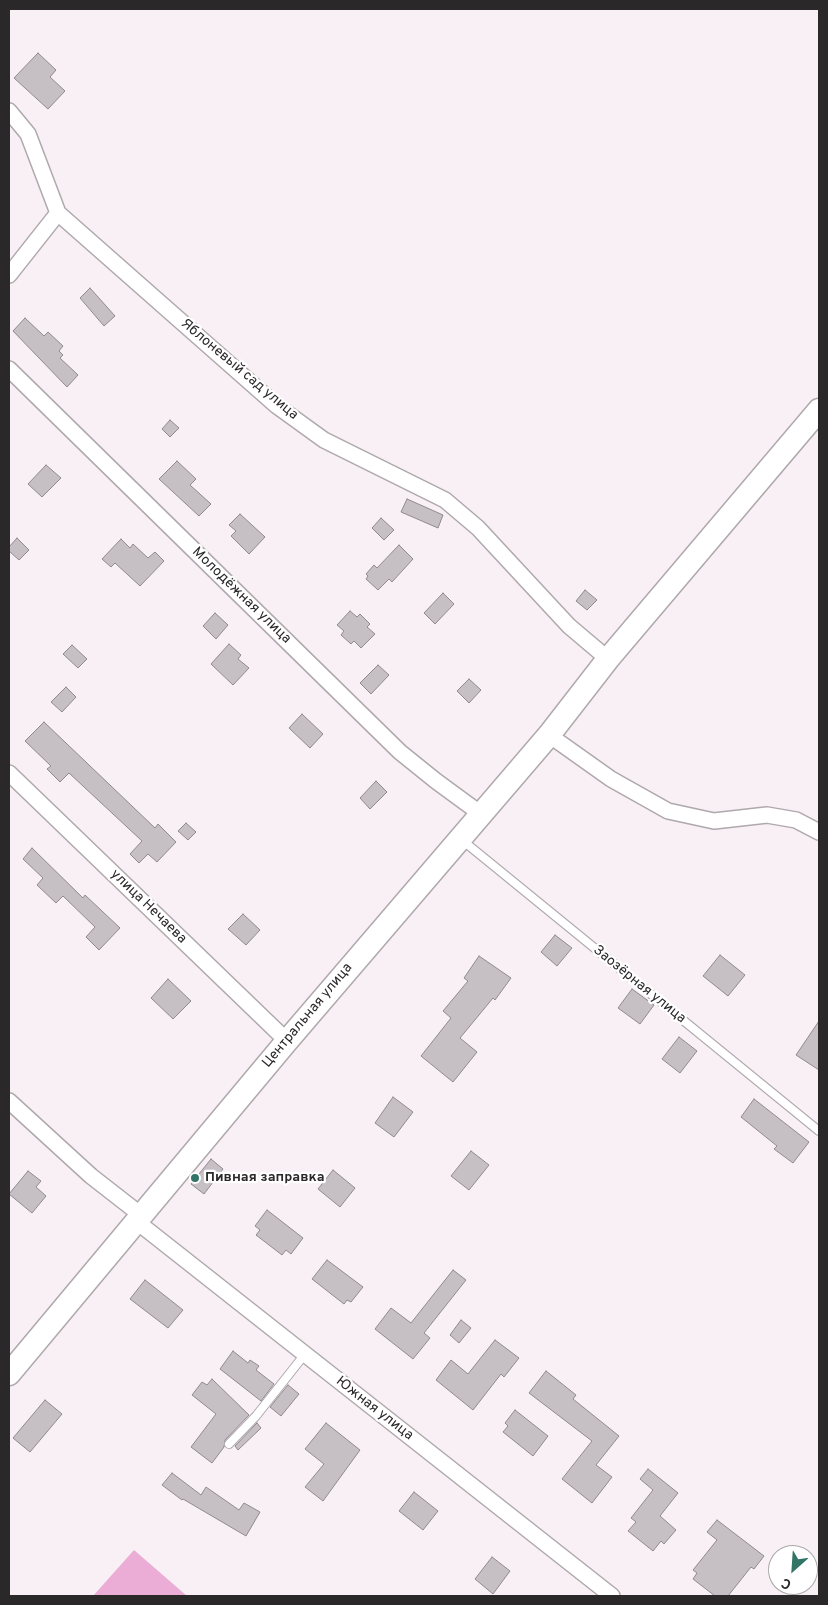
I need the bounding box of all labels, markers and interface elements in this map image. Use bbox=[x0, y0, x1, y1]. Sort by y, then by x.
street label: Яблоневый сад улица bbox=[177, 316, 301, 424]
street label: Молодёжная улица bbox=[188, 544, 294, 648]
street label: улица Нечаева bbox=[106, 866, 190, 948]
street label: Заозёрная улица bbox=[589, 942, 689, 1028]
street label: Центральная улица bbox=[259, 960, 357, 1072]
place label: Пивная заправка bbox=[205, 1170, 325, 1186]
marker: Пивная заправка bbox=[189, 1172, 201, 1184]
street label: Южная улица bbox=[332, 1374, 416, 1444]
north arrow bbox=[768, 1545, 818, 1595]
text: С bbox=[779, 1573, 794, 1593]

